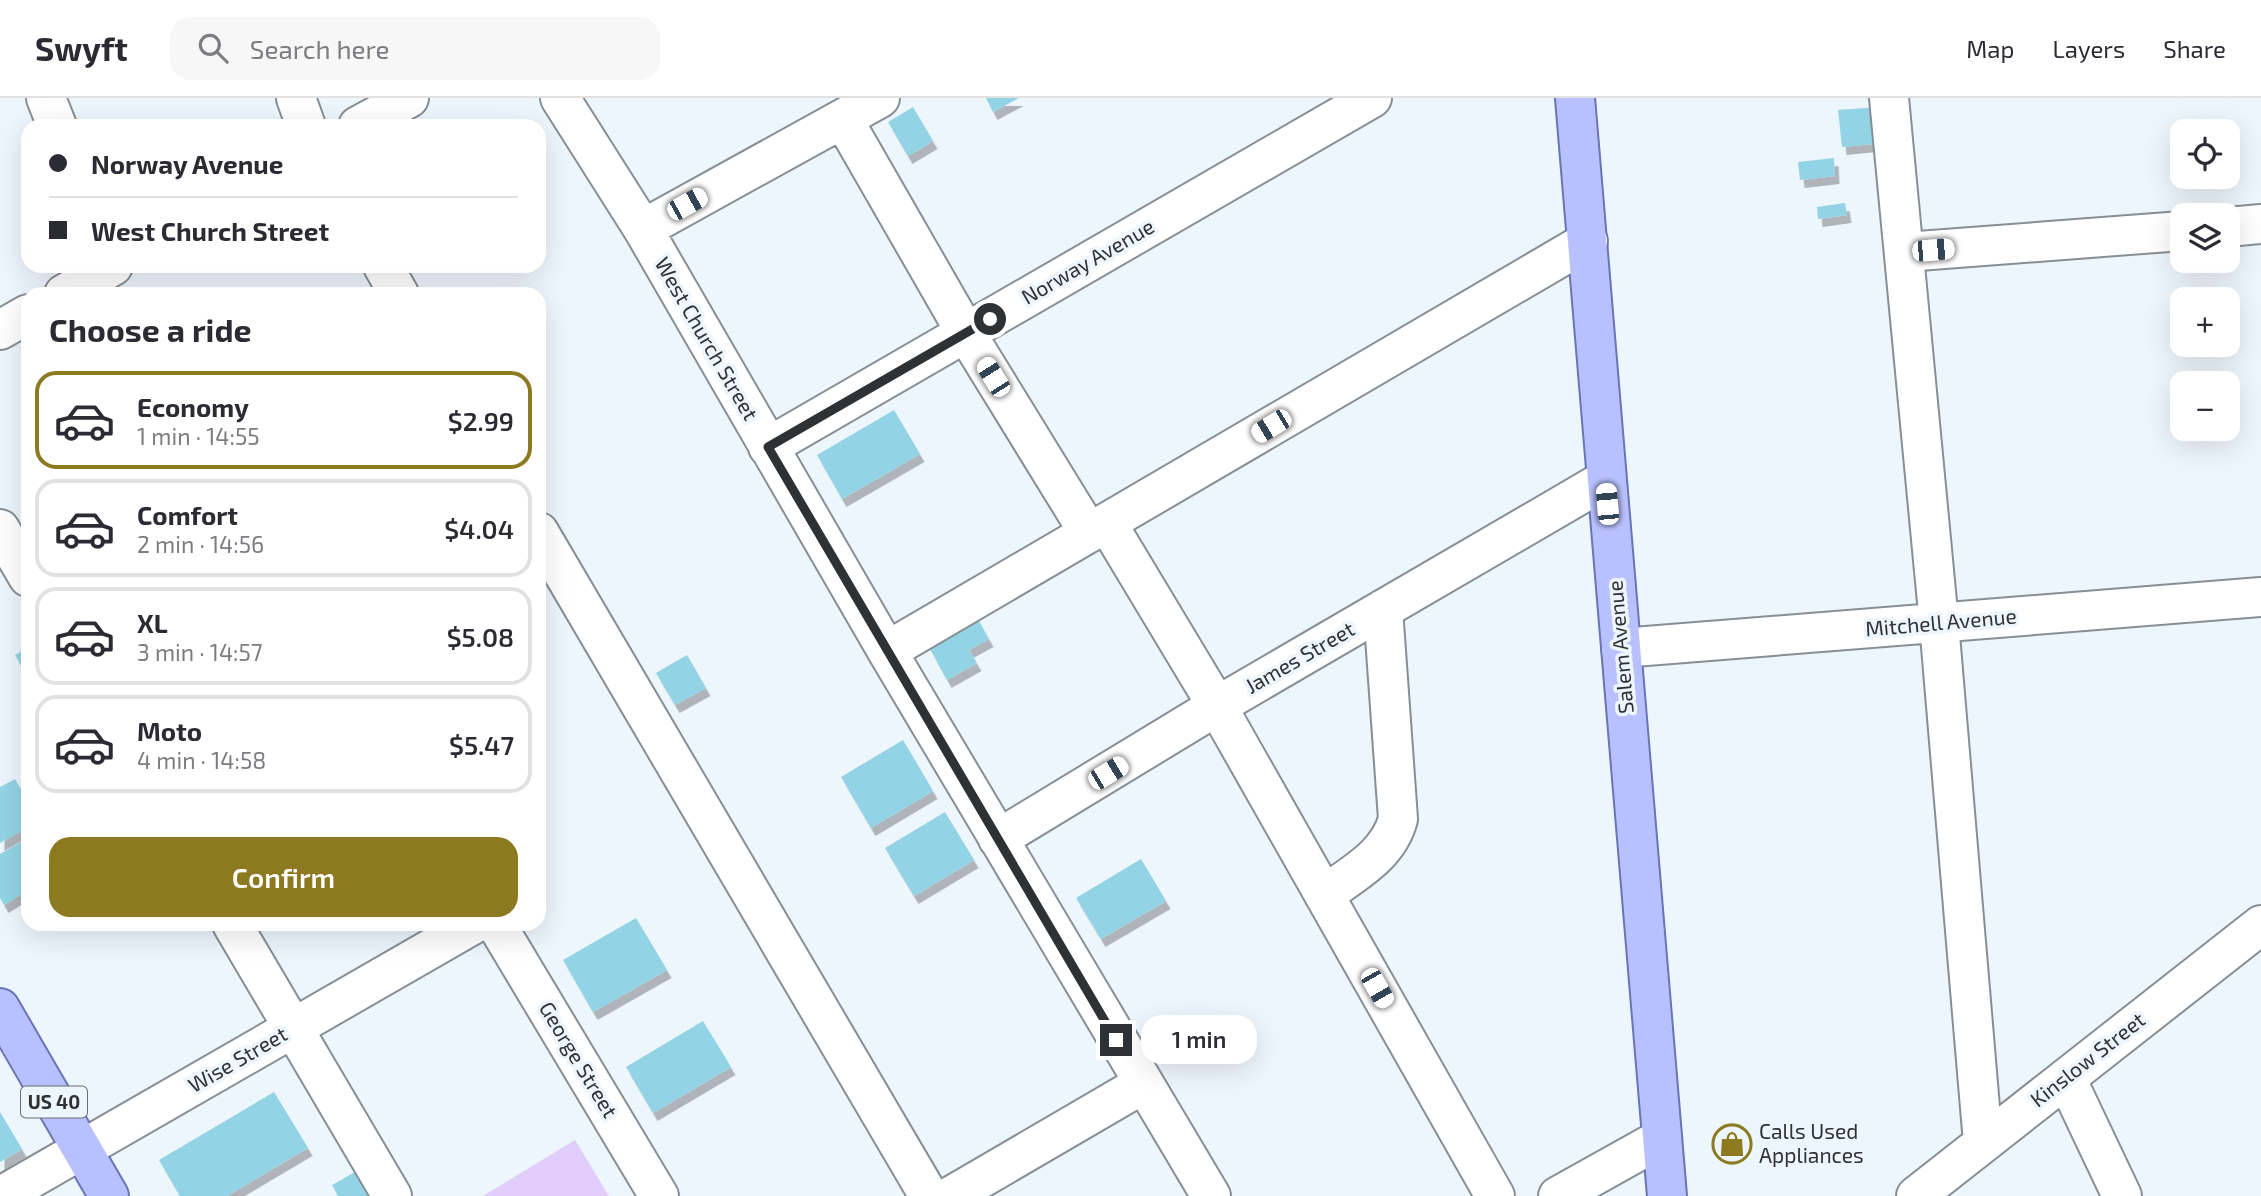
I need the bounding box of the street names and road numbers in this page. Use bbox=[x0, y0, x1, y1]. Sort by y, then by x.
street label: Norway Avenue bbox=[1016, 213, 1158, 309]
street label: West Church Street bbox=[650, 252, 764, 424]
street label: Salem Avenue bbox=[1601, 579, 1638, 715]
street label: Mitchell Avenue bbox=[1864, 602, 2018, 641]
street label: James Street bbox=[1240, 615, 1358, 698]
street label: George Street bbox=[535, 997, 624, 1122]
street label: Kinslow Street bbox=[2025, 1006, 2149, 1111]
street label: Wise Street bbox=[183, 1020, 291, 1097]
road number: US 40 bbox=[21, 1086, 87, 1118]

